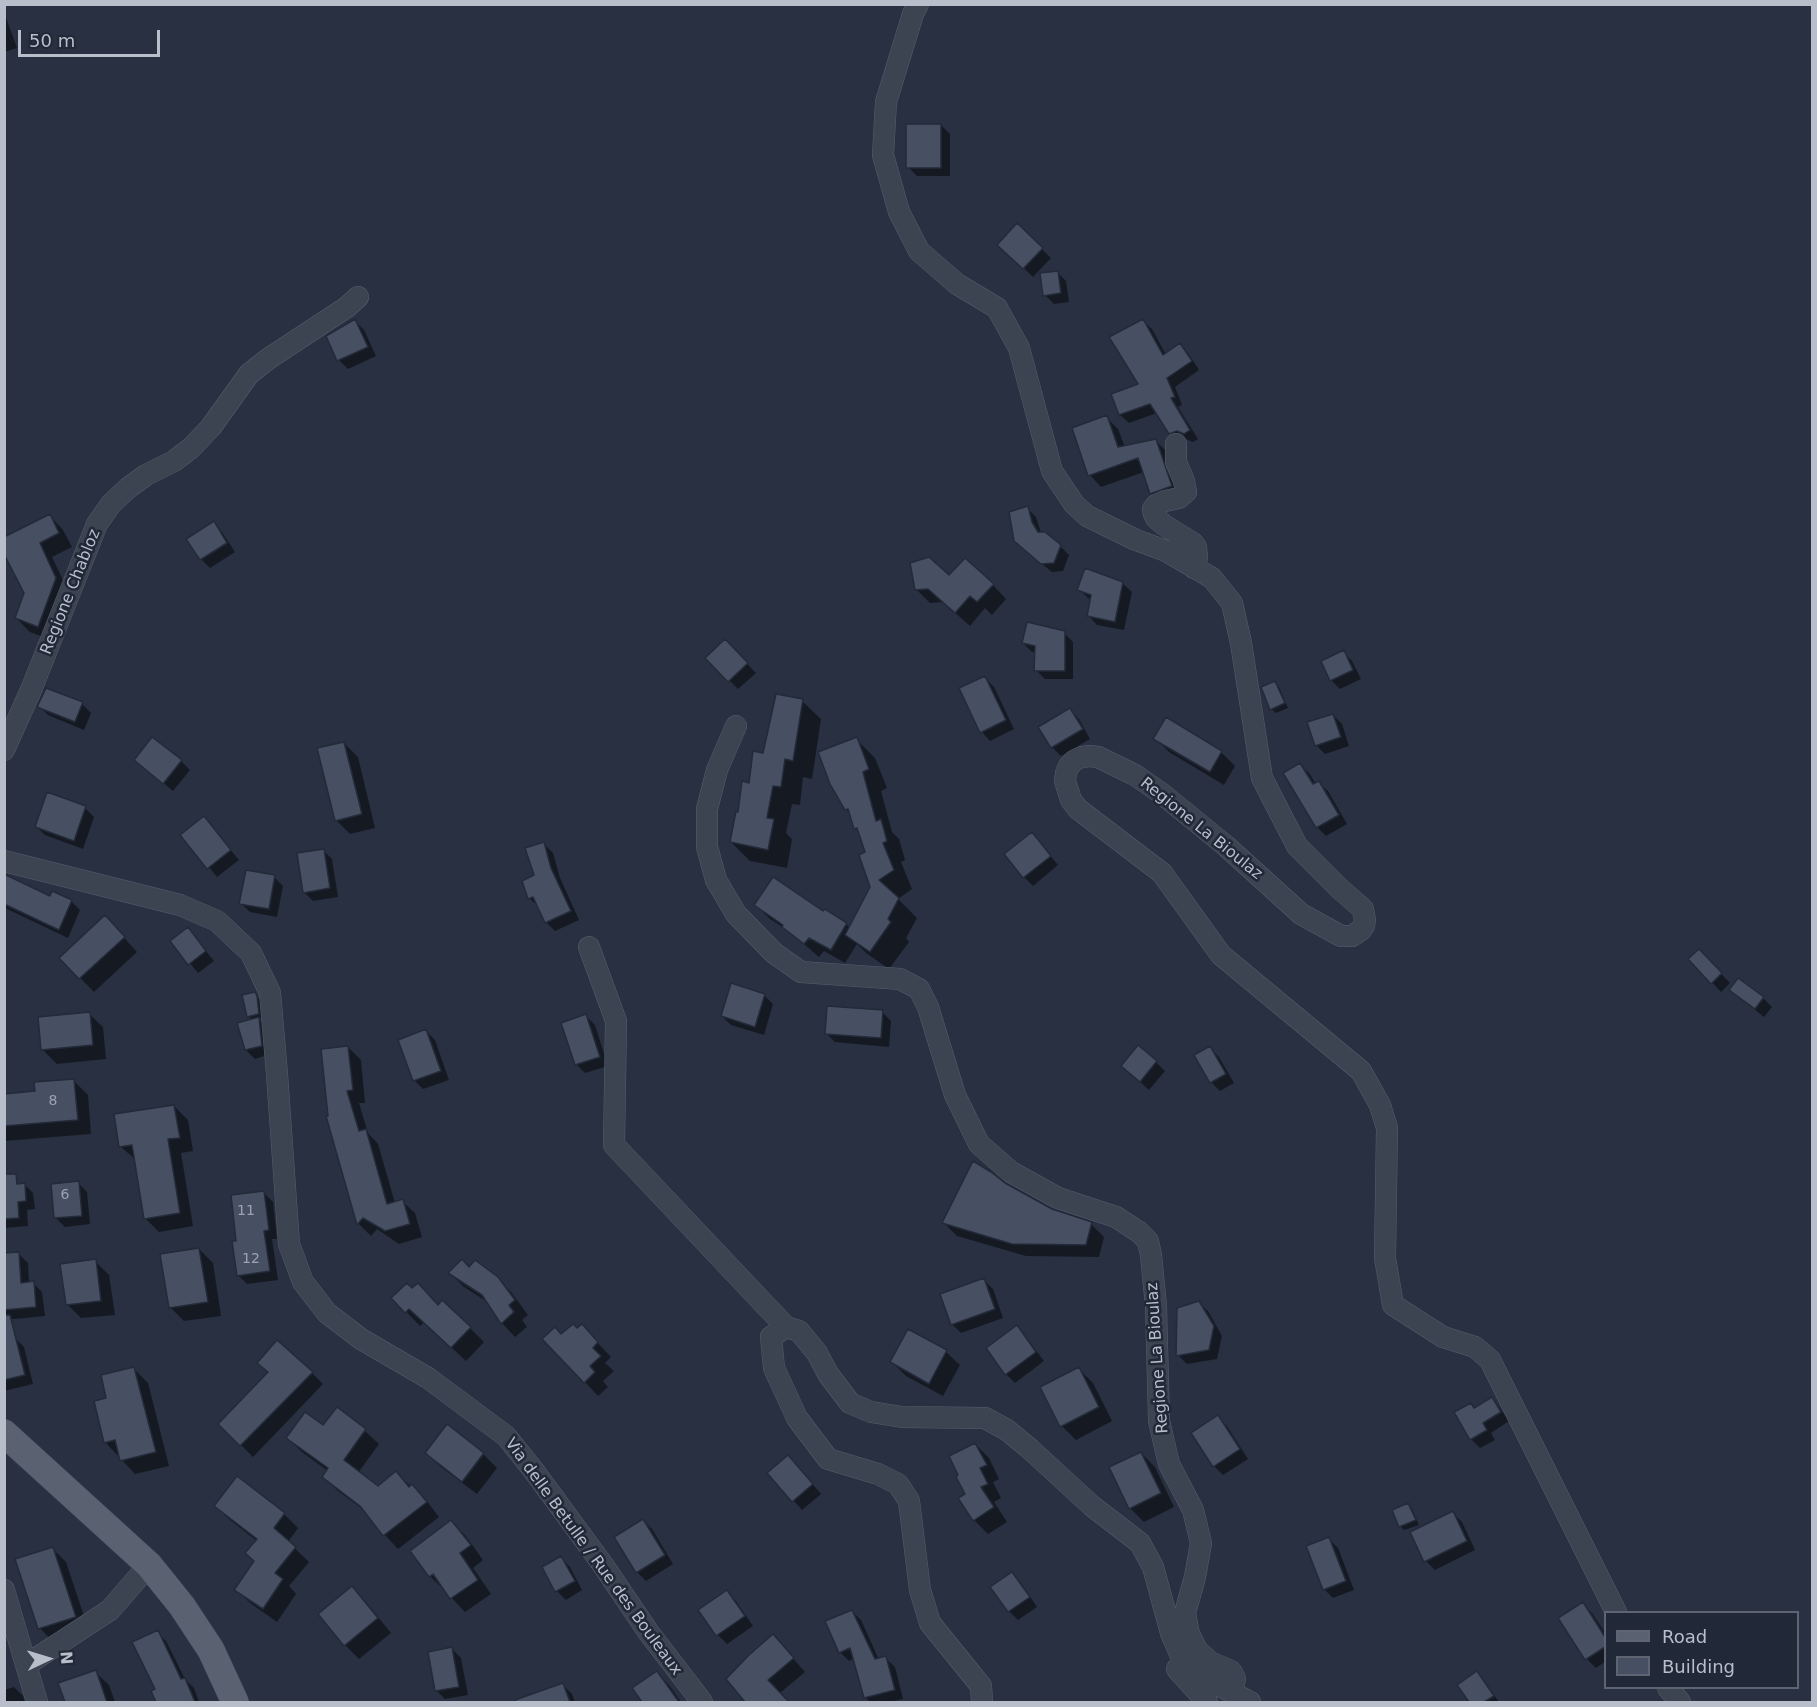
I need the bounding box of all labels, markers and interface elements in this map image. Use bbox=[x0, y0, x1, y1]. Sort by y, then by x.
scale bar bbox=[21, 18, 164, 56]
text: 50 m bbox=[29, 30, 75, 51]
street label: Regione Chabloz bbox=[37, 526, 105, 658]
street label: Regione La Bioulaz bbox=[1136, 774, 1266, 884]
house number: 8 bbox=[49, 1093, 57, 1109]
house number: 6 bbox=[61, 1187, 69, 1203]
house number: 11 bbox=[237, 1203, 255, 1219]
house number: 12 bbox=[242, 1251, 260, 1267]
street label: Regione La Bioulaz bbox=[1143, 1282, 1173, 1434]
street label: Via delle Betulle / Rue des Bouleaux bbox=[500, 1435, 686, 1679]
legend bbox=[1604, 1611, 1799, 1689]
text: Road bbox=[1662, 1626, 1707, 1647]
north arrow bbox=[18, 1629, 78, 1689]
text: N bbox=[57, 1650, 76, 1665]
text: Building bbox=[1662, 1656, 1735, 1677]

